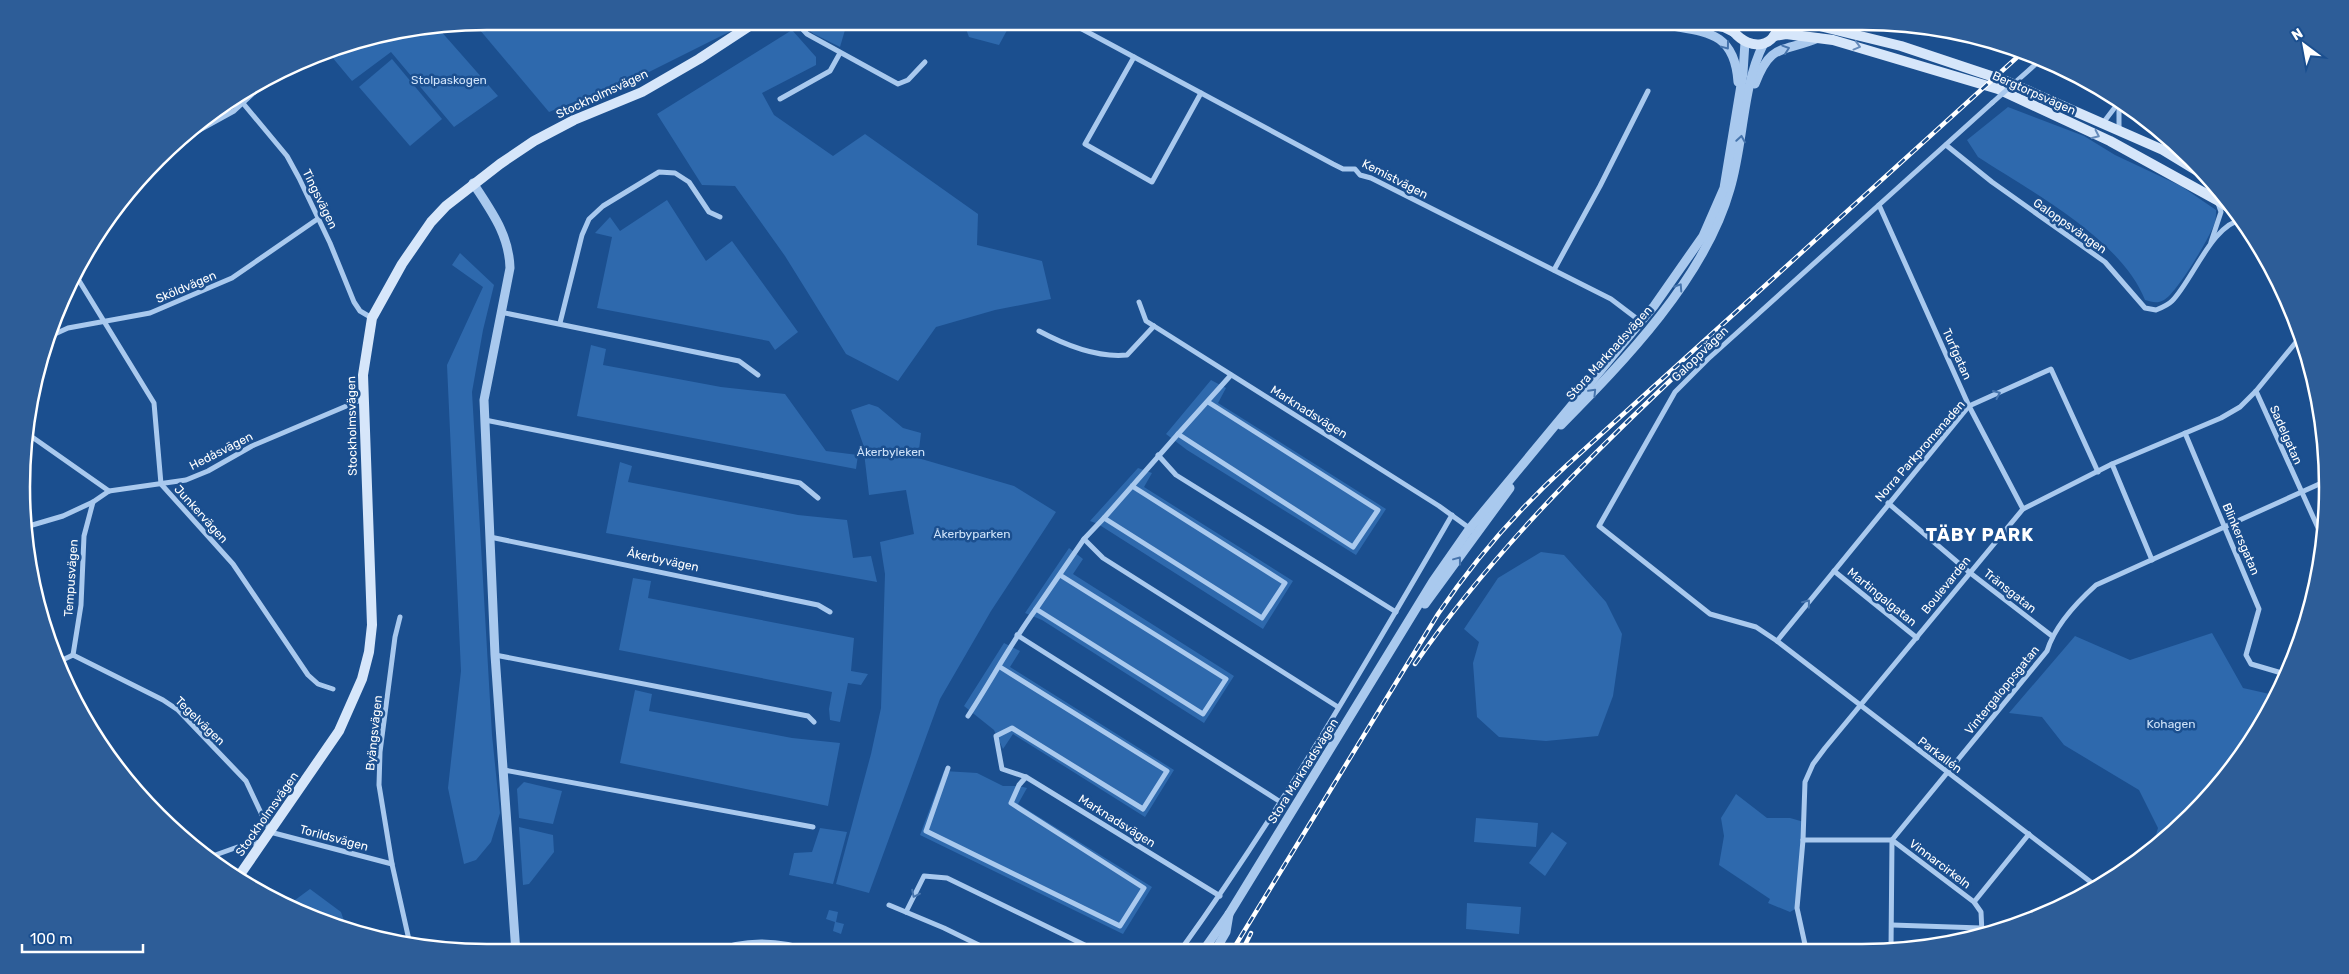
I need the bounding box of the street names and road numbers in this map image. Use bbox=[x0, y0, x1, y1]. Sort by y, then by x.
street label: Stockholmsvägen bbox=[554, 67, 650, 121]
street label: Bergtorpsvägen bbox=[1990, 68, 2078, 118]
street label: Kemistvägen bbox=[1360, 156, 1430, 202]
street label: Tingsvägen bbox=[300, 167, 340, 231]
street label: Galoppsvängen bbox=[2031, 196, 2109, 256]
street label: Sköldvägen bbox=[154, 268, 218, 306]
street label: Stora Marknadsvägen bbox=[1563, 303, 1655, 403]
street label: Galoppvägen bbox=[1669, 324, 1731, 384]
street label: Turfgatan bbox=[1939, 326, 1975, 382]
street label: Stockholmsvägen bbox=[344, 376, 360, 476]
street label: Marknadsvägen bbox=[1268, 383, 1350, 441]
street label: Norra Parkpromenaden bbox=[1872, 397, 1968, 505]
street label: Sadelgatan bbox=[2267, 403, 2305, 467]
street label: Hedåsvägen bbox=[187, 429, 255, 473]
street label: Junkervägen bbox=[171, 482, 231, 546]
street label: Blinkersgatan bbox=[2220, 501, 2262, 577]
street label: Tempusvägen bbox=[61, 539, 81, 617]
street label: Åkerbyvägen bbox=[626, 546, 700, 574]
street label: Boulevarden bbox=[1918, 553, 1974, 617]
street label: Martingalgatan bbox=[1845, 565, 1919, 629]
street label: Tränsgatan bbox=[1981, 566, 2039, 616]
street label: Vintergaloppsgatan bbox=[1962, 643, 2042, 737]
street label: Tegelvägen bbox=[172, 694, 228, 748]
street label: Byängsvägen bbox=[363, 695, 385, 771]
street label: Stora Marknadsvägen bbox=[1265, 716, 1341, 826]
street label: Parkallén bbox=[1915, 734, 1965, 776]
street label: Stockholmsvägen bbox=[233, 769, 301, 859]
street label: Marknadsvägen bbox=[1076, 792, 1158, 850]
street label: Torildsvägen bbox=[298, 822, 370, 854]
street label: Vinnarcirkeln bbox=[1907, 836, 1973, 892]

